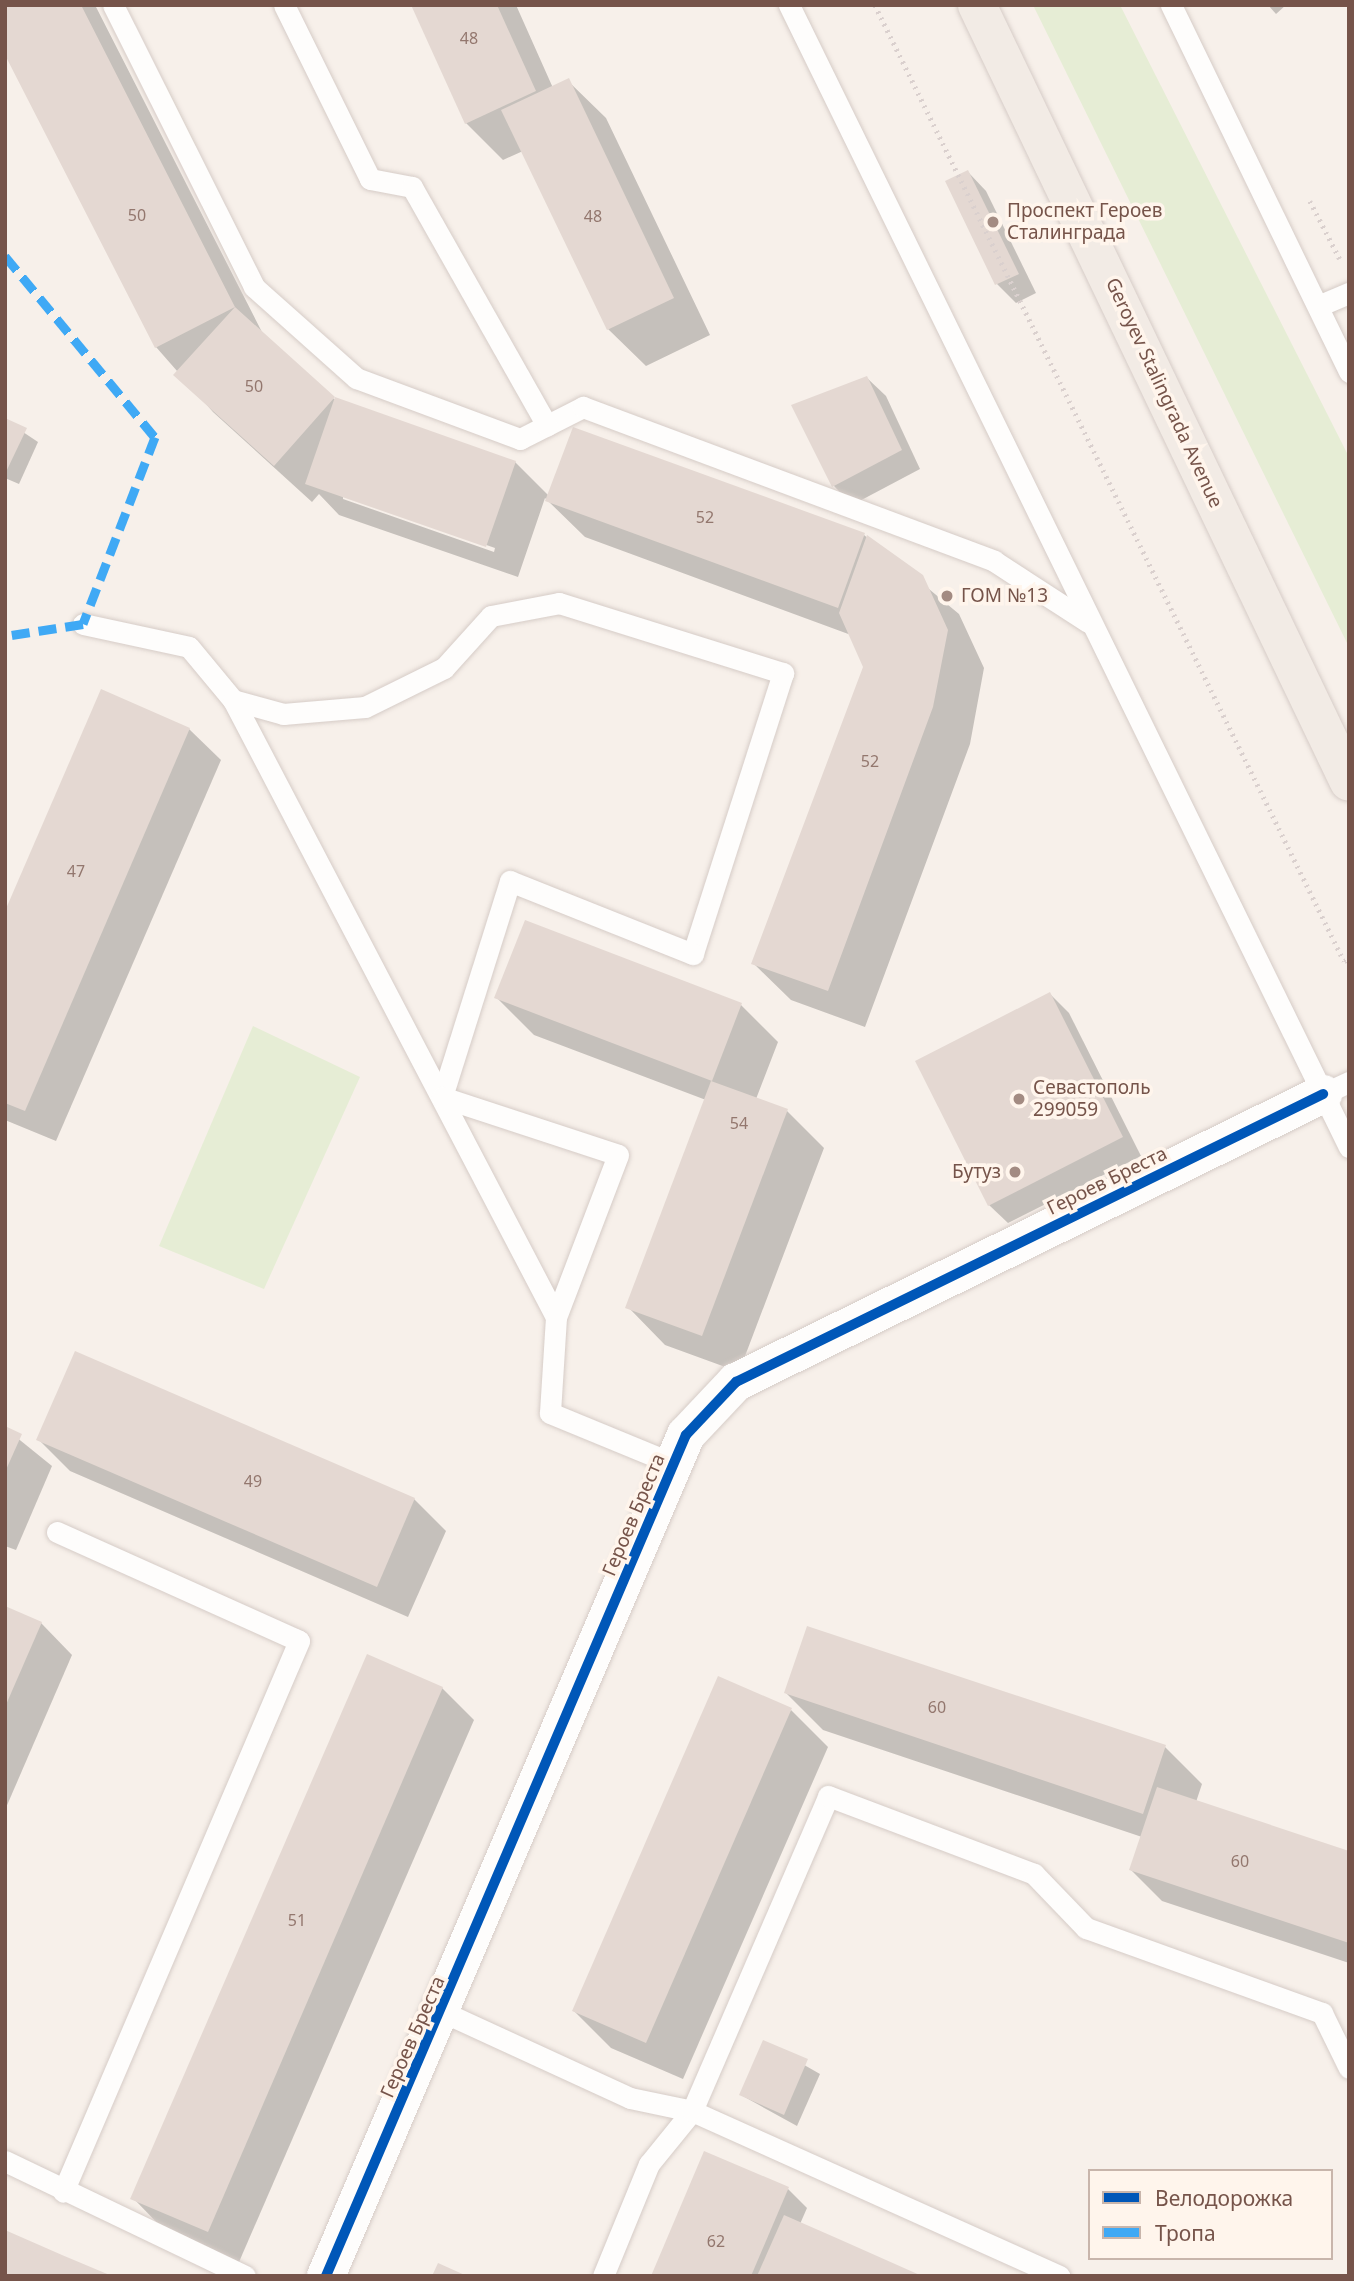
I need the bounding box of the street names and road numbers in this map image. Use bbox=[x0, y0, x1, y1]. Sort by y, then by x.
street label: Geroyev Stalingrada Avenue bbox=[1101, 274, 1227, 512]
street label: Героев Бреста bbox=[1043, 1142, 1171, 1220]
street label: Героев Бреста bbox=[598, 1450, 670, 1580]
street label: Героев Бреста bbox=[376, 1973, 450, 2101]

